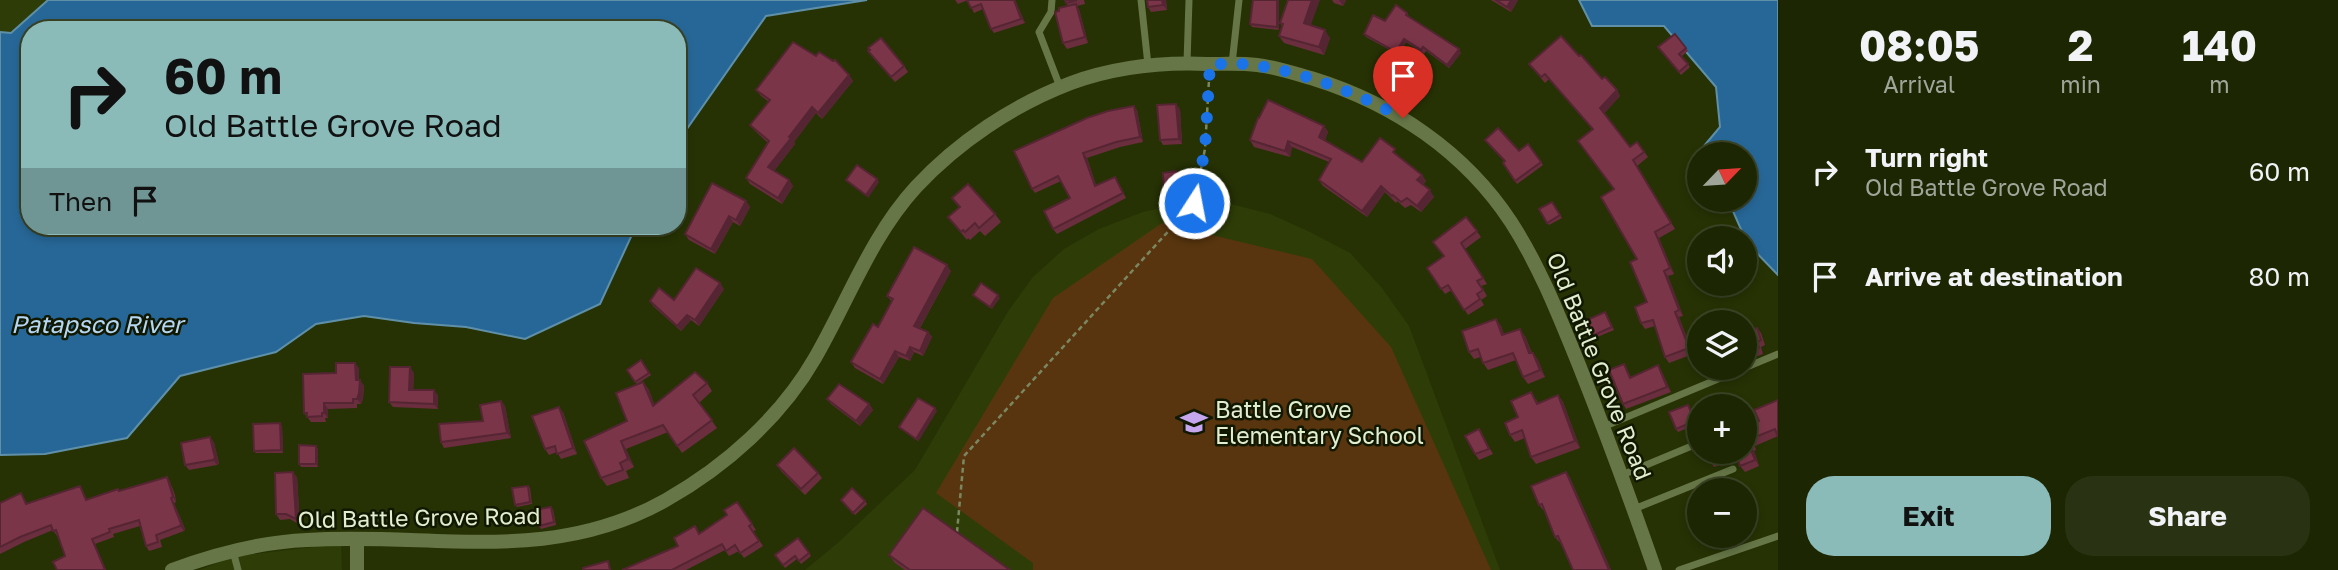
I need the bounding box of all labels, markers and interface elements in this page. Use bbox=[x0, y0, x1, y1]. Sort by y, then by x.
text: 08:05 bbox=[1859, 20, 1979, 70]
text: 2 bbox=[2068, 20, 2093, 70]
text: 140 bbox=[2182, 20, 2257, 70]
text: 60 m bbox=[164, 46, 282, 105]
pin bbox=[1373, 46, 1433, 118]
icon: right bbox=[49, 49, 140, 140]
icon: arrive bbox=[1384, 57, 1422, 95]
text: Arrival bbox=[1883, 70, 1955, 98]
text: min bbox=[2060, 70, 2101, 98]
text: m bbox=[2209, 70, 2230, 98]
text: Old Battle Grove Road bbox=[164, 106, 502, 144]
north arrow bbox=[1687, 142, 1757, 212]
map controls bbox=[1687, 142, 1757, 548]
text: Turn right bbox=[1865, 142, 1988, 173]
icon: right bbox=[1806, 153, 1844, 191]
text: 60 m bbox=[2249, 156, 2310, 187]
position arrow bbox=[1157, 166, 1231, 240]
text: Old Battle Grove Road bbox=[1865, 173, 2108, 201]
icon: arrive bbox=[126, 182, 164, 220]
text: Then bbox=[49, 186, 112, 217]
button: sound bbox=[1687, 226, 1757, 296]
street label: Old Battle Grove Road bbox=[1542, 248, 1658, 484]
icon: arrive bbox=[1806, 258, 1844, 296]
text: Arrive at destination bbox=[1865, 261, 2123, 292]
text: 80 m bbox=[2249, 261, 2310, 292]
water label: Patapsco River bbox=[11, 309, 187, 338]
button: layers bbox=[1687, 310, 1757, 380]
button: + bbox=[1687, 394, 1757, 464]
place label: Battle Grove Elementary School bbox=[1215, 395, 1424, 449]
school or university icon: Battle Grove Elementary School bbox=[1179, 407, 1209, 437]
button: Exit bbox=[1806, 476, 2051, 556]
button: Share bbox=[2065, 476, 2310, 556]
button: − bbox=[1687, 478, 1757, 548]
street label: Old Battle Grove Road bbox=[297, 501, 541, 533]

